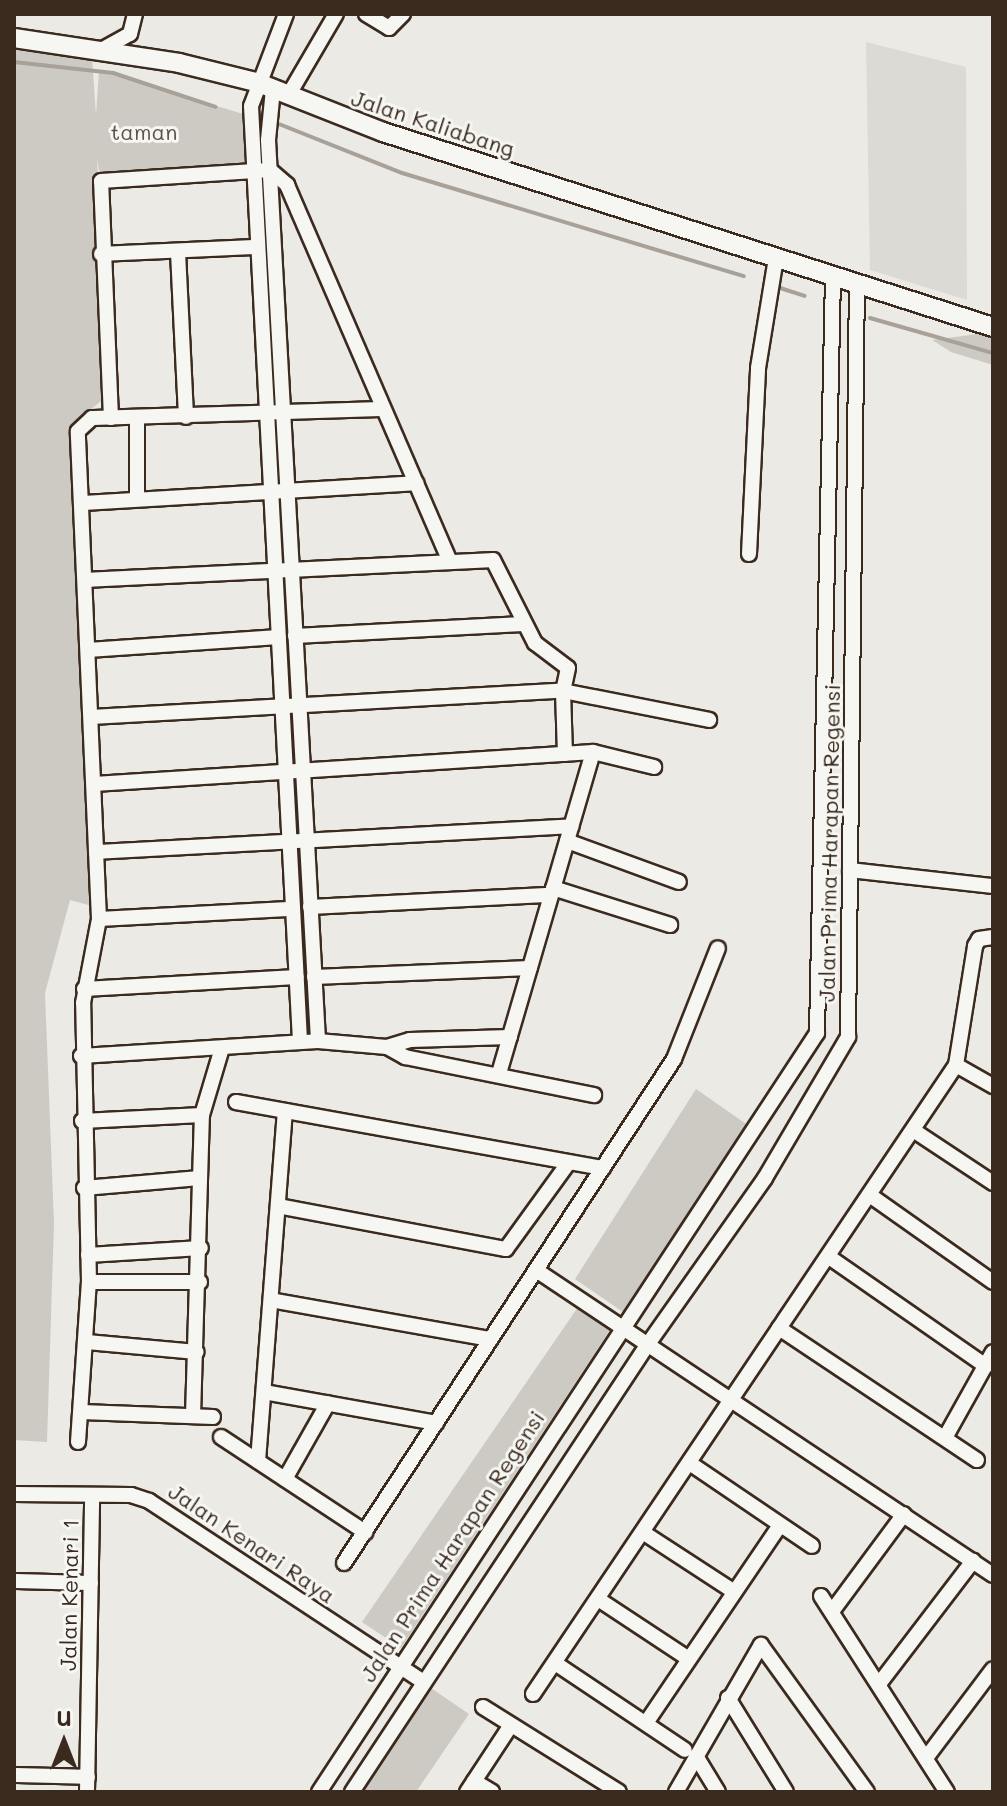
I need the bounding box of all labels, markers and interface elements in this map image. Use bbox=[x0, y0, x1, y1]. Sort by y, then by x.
street label: Jalan Kaliabang bbox=[348, 84, 518, 162]
park label: taman bbox=[111, 119, 177, 145]
street label: Jalan Prima Harapan Regensi bbox=[813, 684, 845, 1002]
street label: Jalan Prima Harapan Regensi bbox=[354, 1405, 550, 1687]
street label: Jalan Kenari Raya bbox=[164, 1478, 340, 1608]
street label: Jalan Kenari 1 bbox=[54, 1519, 84, 1671]
north arrow bbox=[24, 1702, 104, 1782]
text: U bbox=[56, 1703, 72, 1732]

